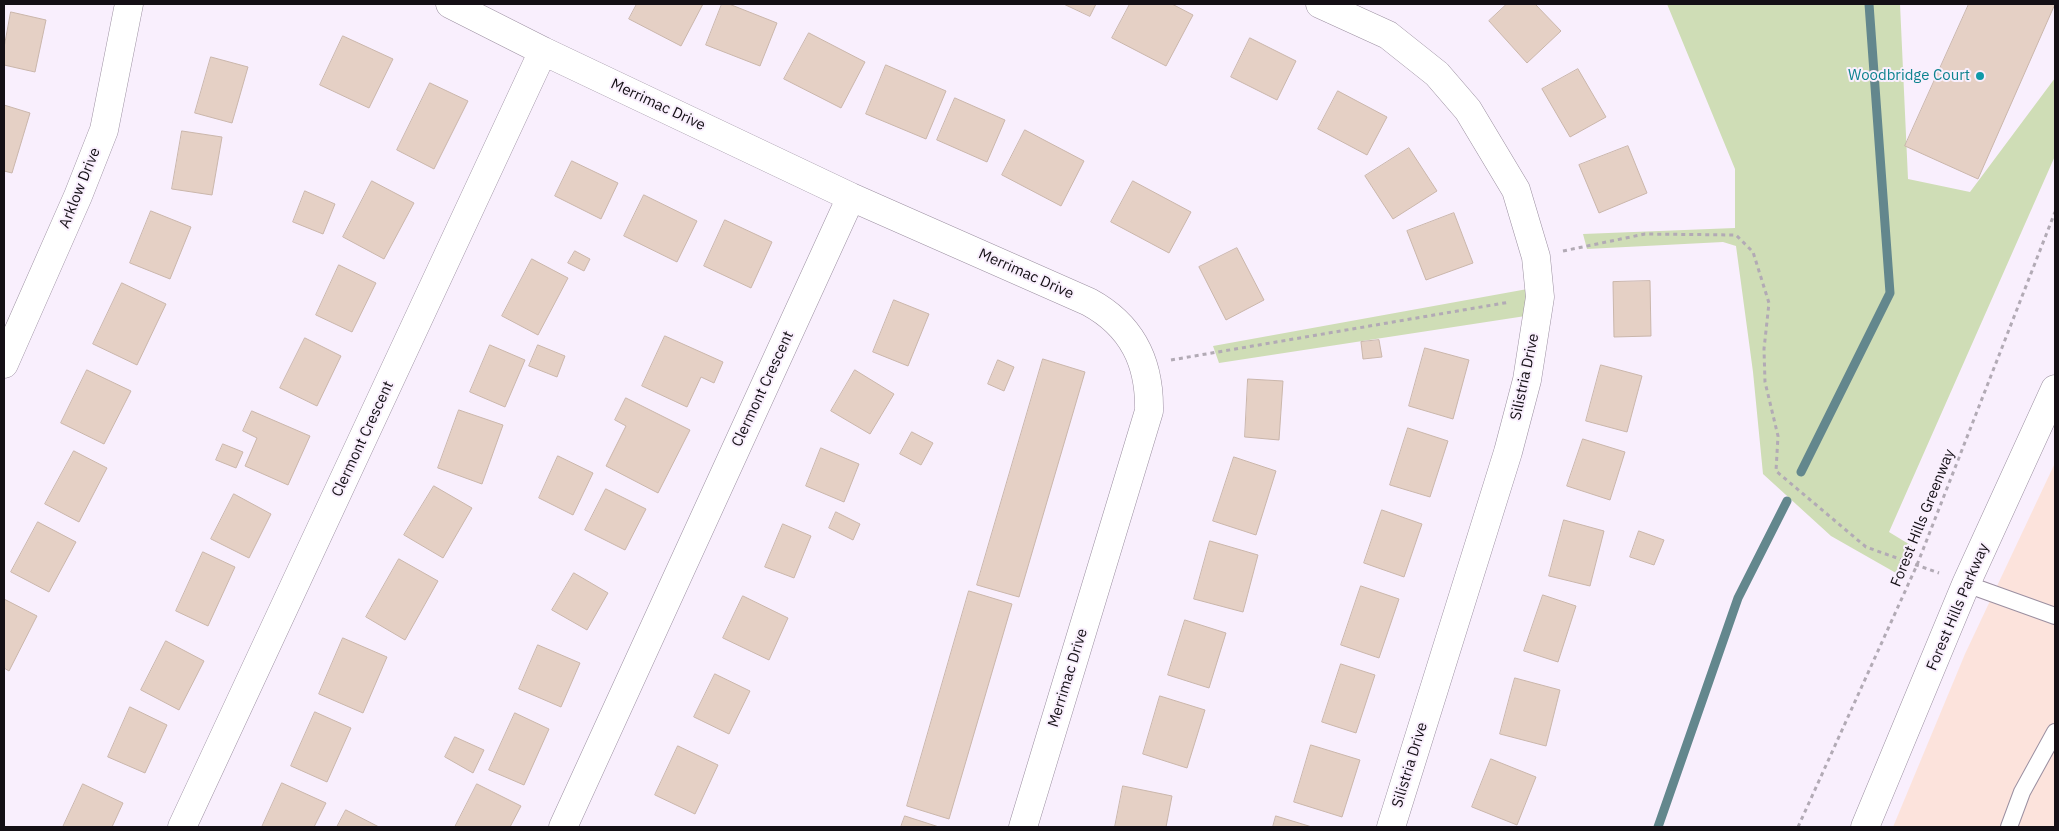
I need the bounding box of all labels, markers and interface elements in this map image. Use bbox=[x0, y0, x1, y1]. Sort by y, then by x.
place label: Woodbridge Court bbox=[1848, 67, 1970, 85]
marker: Woodbridge Court bbox=[1974, 70, 1986, 82]
street label: Merrimac Drive bbox=[608, 75, 708, 135]
street label: Arklow Drive bbox=[56, 145, 104, 231]
street label: Merrimac Drive bbox=[976, 245, 1076, 303]
street label: Clermont Crescent bbox=[728, 328, 798, 450]
street label: Silistria Drive bbox=[1507, 332, 1543, 422]
street label: Clermont Crescent bbox=[328, 378, 398, 500]
street label: Forest Hills Greenway bbox=[1887, 447, 1959, 589]
street label: Forest Hills Parkway bbox=[1923, 541, 1993, 673]
street label: Merrimac Drive bbox=[1044, 627, 1092, 729]
street label: Silistria Drive bbox=[1388, 720, 1432, 810]

